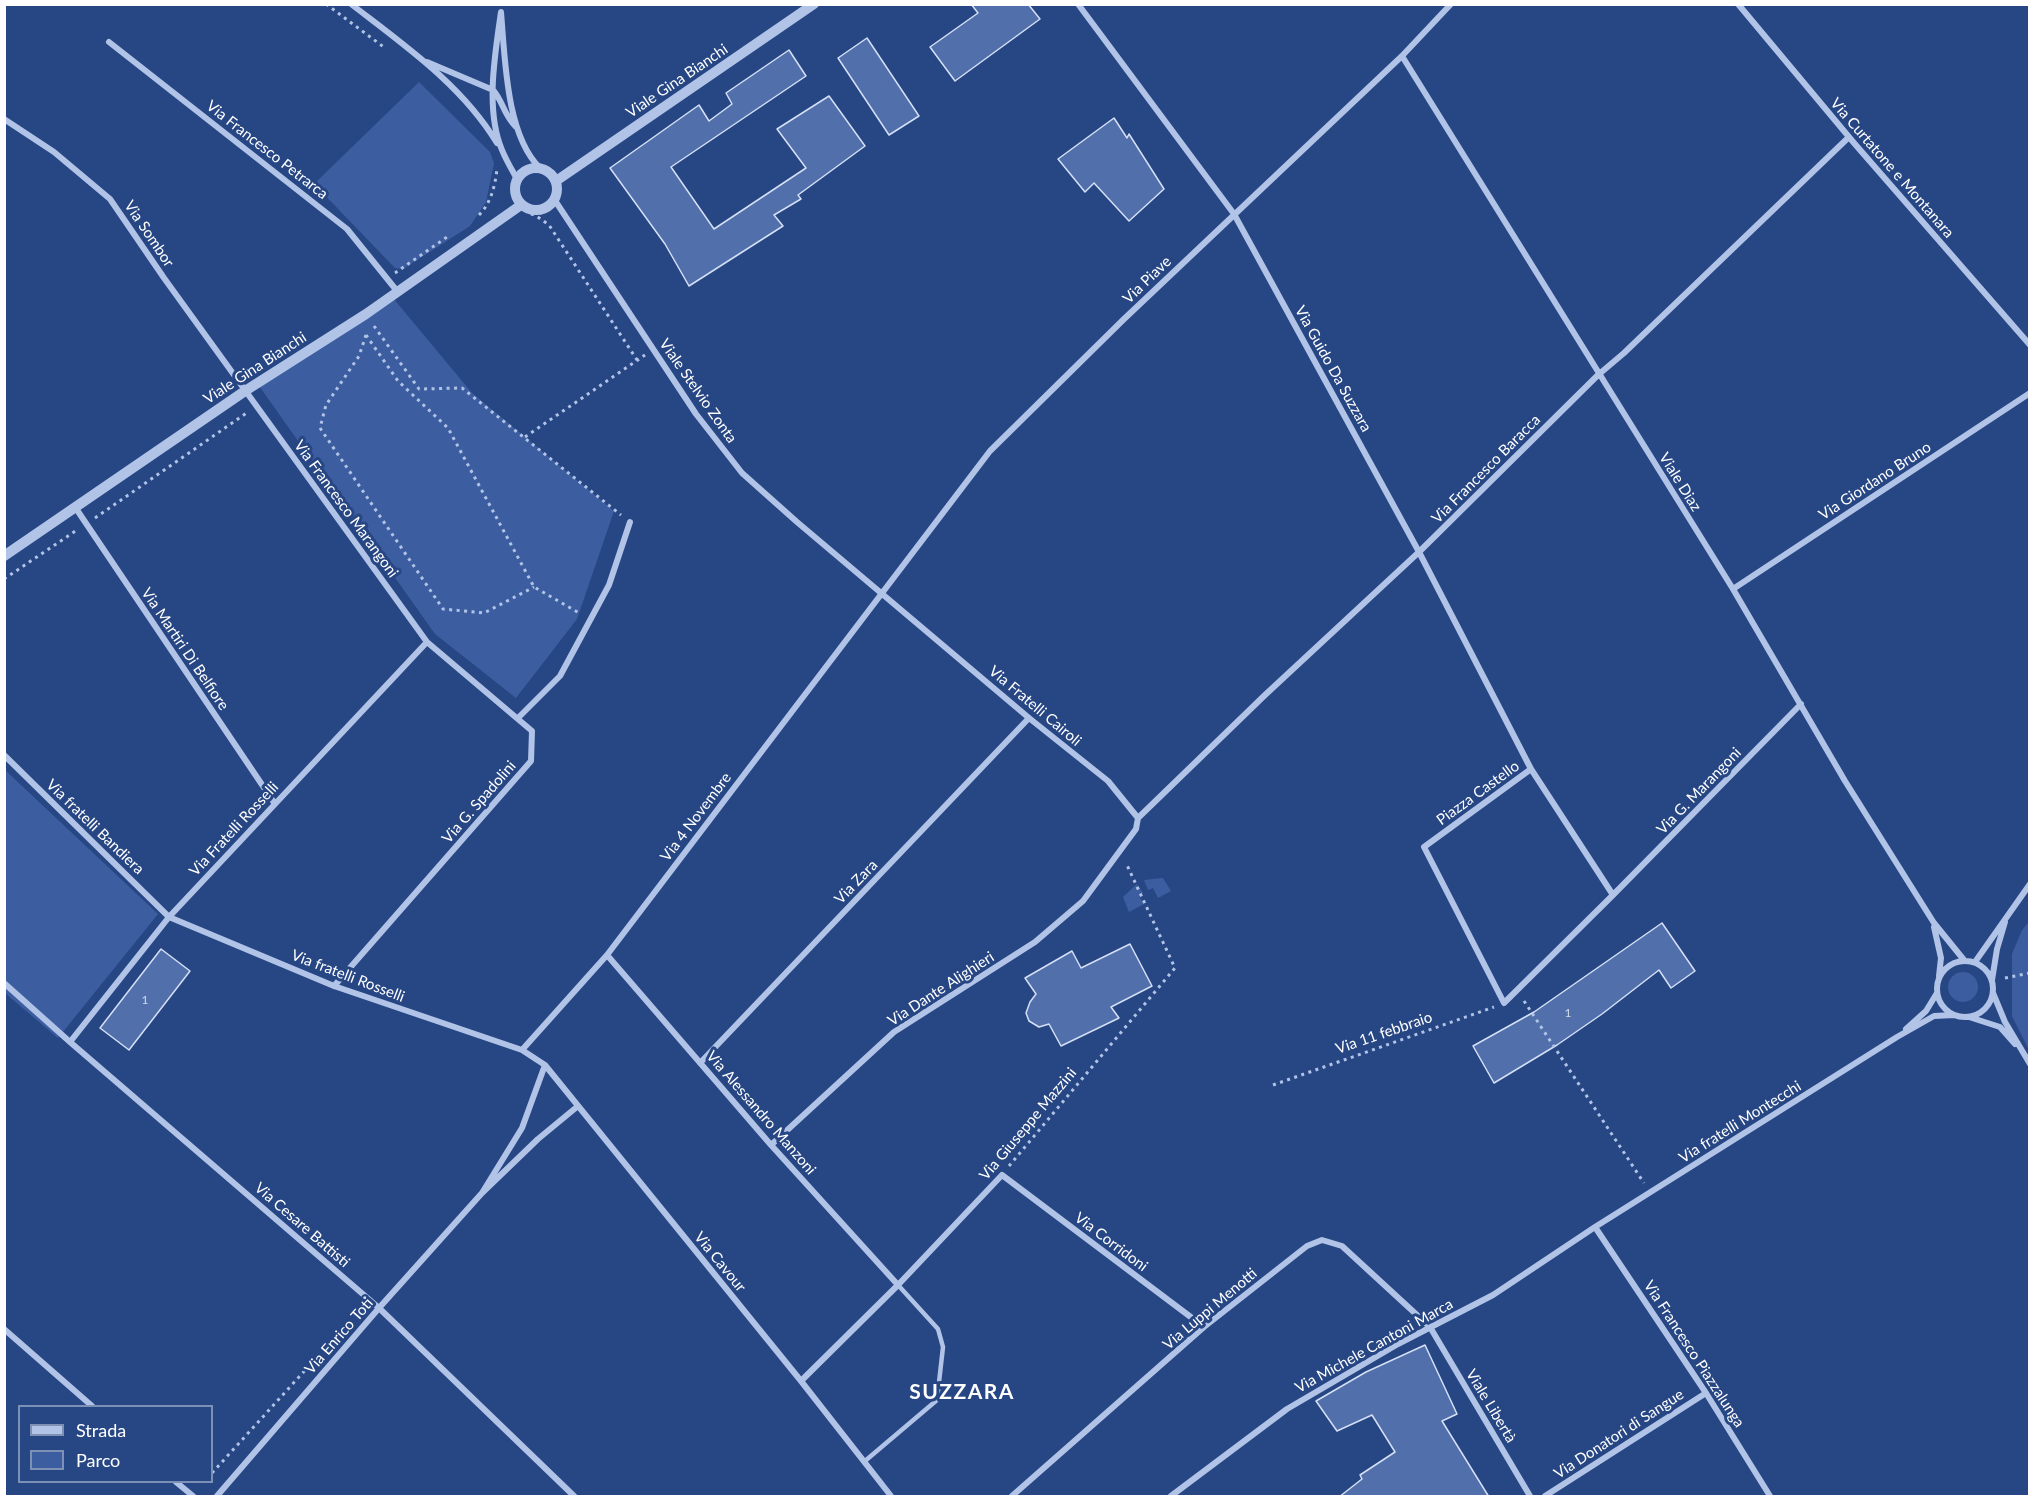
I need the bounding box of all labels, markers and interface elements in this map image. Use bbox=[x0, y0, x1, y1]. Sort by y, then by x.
street label: Viale Gina Bianchi bbox=[623, 40, 731, 122]
street label: Via Curtatone e Montanara bbox=[1826, 94, 1958, 242]
street label: Via Francesco Petrarca bbox=[203, 97, 331, 203]
street label: Via Sombor bbox=[120, 197, 178, 271]
street label: Via Piave bbox=[1119, 253, 1175, 307]
street label: Via Guido Da Suzzara bbox=[1291, 303, 1375, 435]
street label: Viale Gina Bianchi bbox=[200, 328, 310, 408]
street label: Viale Stelvio Zonta bbox=[655, 335, 741, 447]
street label: Via Francesco Baracca bbox=[1428, 411, 1544, 527]
street label: Via Francesco Marangoni bbox=[290, 437, 402, 581]
street label: Via Giordano Bruno bbox=[1816, 438, 1934, 524]
street label: Viale Diaz bbox=[1655, 449, 1705, 515]
street label: Via Martiri Di Belfiore bbox=[137, 584, 233, 714]
street label: Via Fratelli Cairoli bbox=[985, 662, 1085, 750]
street label: Via G. Marangoni bbox=[1653, 744, 1745, 838]
street label: Via G. Spadolini bbox=[438, 757, 520, 847]
street label: Piazza Castello bbox=[1433, 757, 1523, 829]
street label: Via 4 Novembre bbox=[657, 769, 735, 865]
street label: Via fratelli Bandiera bbox=[42, 776, 148, 878]
street label: Via Fratelli Rosselli bbox=[186, 778, 282, 880]
street label: Via Zara bbox=[831, 856, 881, 908]
street label: Via fratelli Rosselli bbox=[289, 946, 407, 1006]
street label: Via Dante Alighieri bbox=[884, 948, 998, 1030]
house number: 1 bbox=[142, 993, 148, 1007]
house number: 1 bbox=[1565, 1006, 1571, 1020]
street label: Via 11 febbraio bbox=[1333, 1008, 1435, 1058]
street label: Via Alessandro Manzoni bbox=[702, 1047, 820, 1179]
street label: Via Giuseppe Mazzini bbox=[976, 1064, 1080, 1184]
street label: Via fratelli Montecchi bbox=[1676, 1077, 1804, 1167]
street label: Via Cesare Battisti bbox=[251, 1179, 353, 1271]
street label: Via Corridoni bbox=[1071, 1209, 1151, 1275]
street label: Via Cavour bbox=[690, 1228, 750, 1296]
street label: Via Luppi Menotti bbox=[1159, 1264, 1261, 1354]
street label: Via Francesco Piazzalunga bbox=[1640, 1277, 1748, 1431]
street label: Via Enrico Toti bbox=[301, 1294, 377, 1378]
street label: Via Michele Cantoni Marca bbox=[1292, 1295, 1456, 1397]
street label: Viale Libertà bbox=[1462, 1366, 1520, 1446]
district label: SUZZARA bbox=[909, 1379, 1015, 1405]
street label: Via Donatori di Sangue bbox=[1551, 1385, 1687, 1483]
legend bbox=[18, 1405, 213, 1483]
text: Strada bbox=[76, 1419, 126, 1441]
text: Parco bbox=[76, 1449, 120, 1471]

